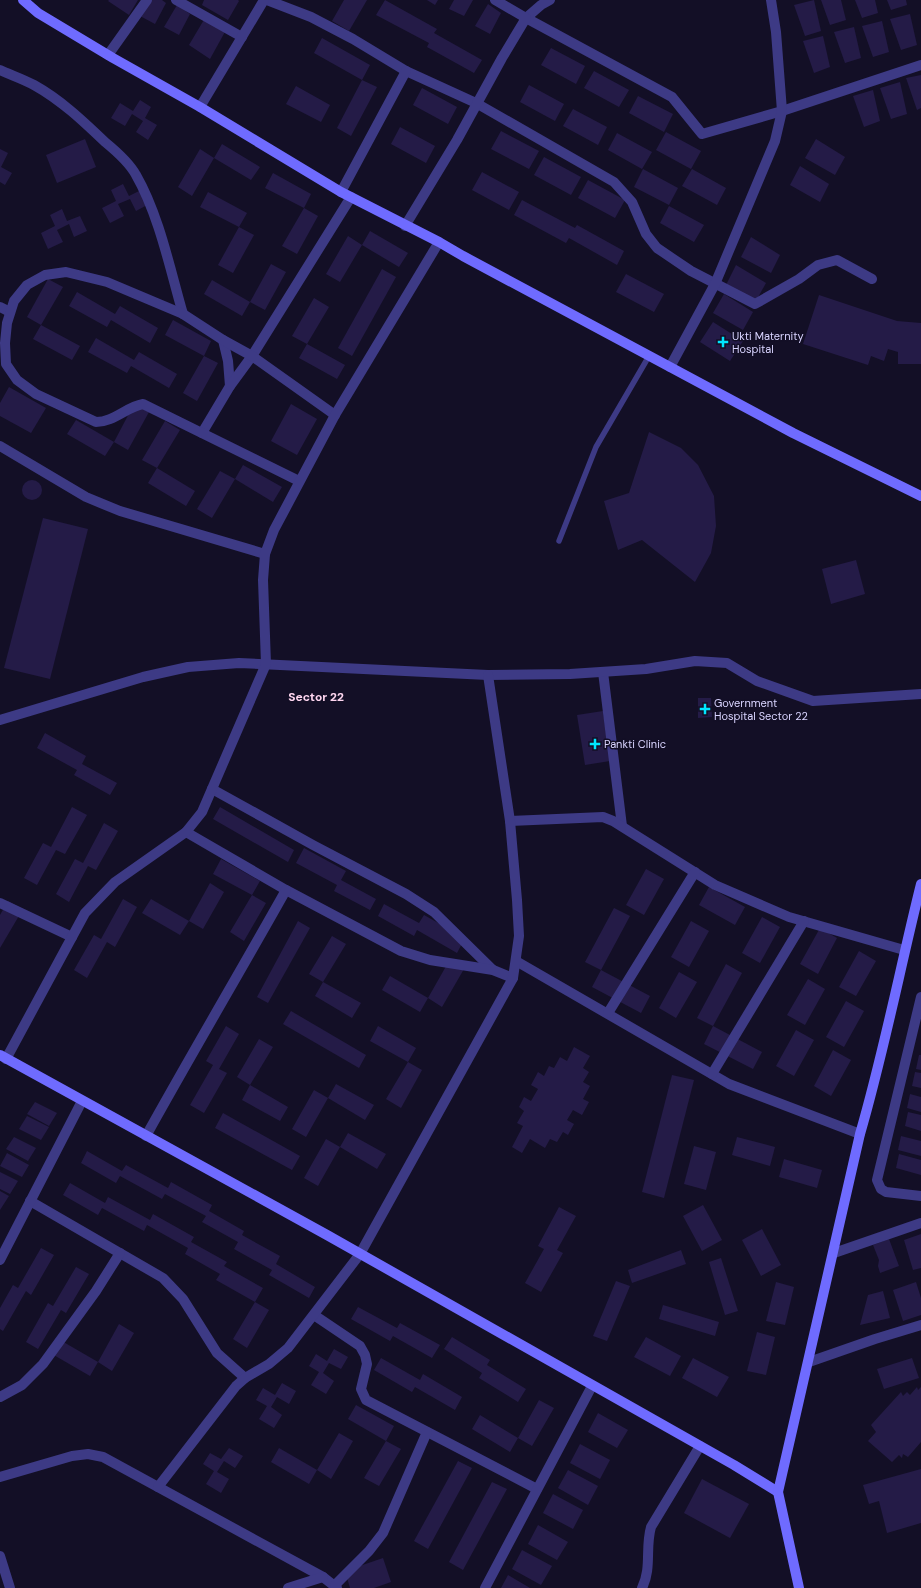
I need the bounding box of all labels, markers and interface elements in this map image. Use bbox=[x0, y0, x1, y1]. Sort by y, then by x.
place label: Ukti Maternity Hospital bbox=[732, 329, 804, 356]
marker: Ukti Maternity Hospital bbox=[717, 336, 729, 348]
district label: Sector 22 bbox=[288, 689, 344, 705]
place label: Government Hospital Sector 22 bbox=[714, 696, 808, 723]
marker: Government Hospital Sector 22 bbox=[699, 703, 711, 715]
place label: Pankti Clinic bbox=[604, 737, 666, 751]
marker: Pankti Clinic bbox=[589, 738, 601, 750]

